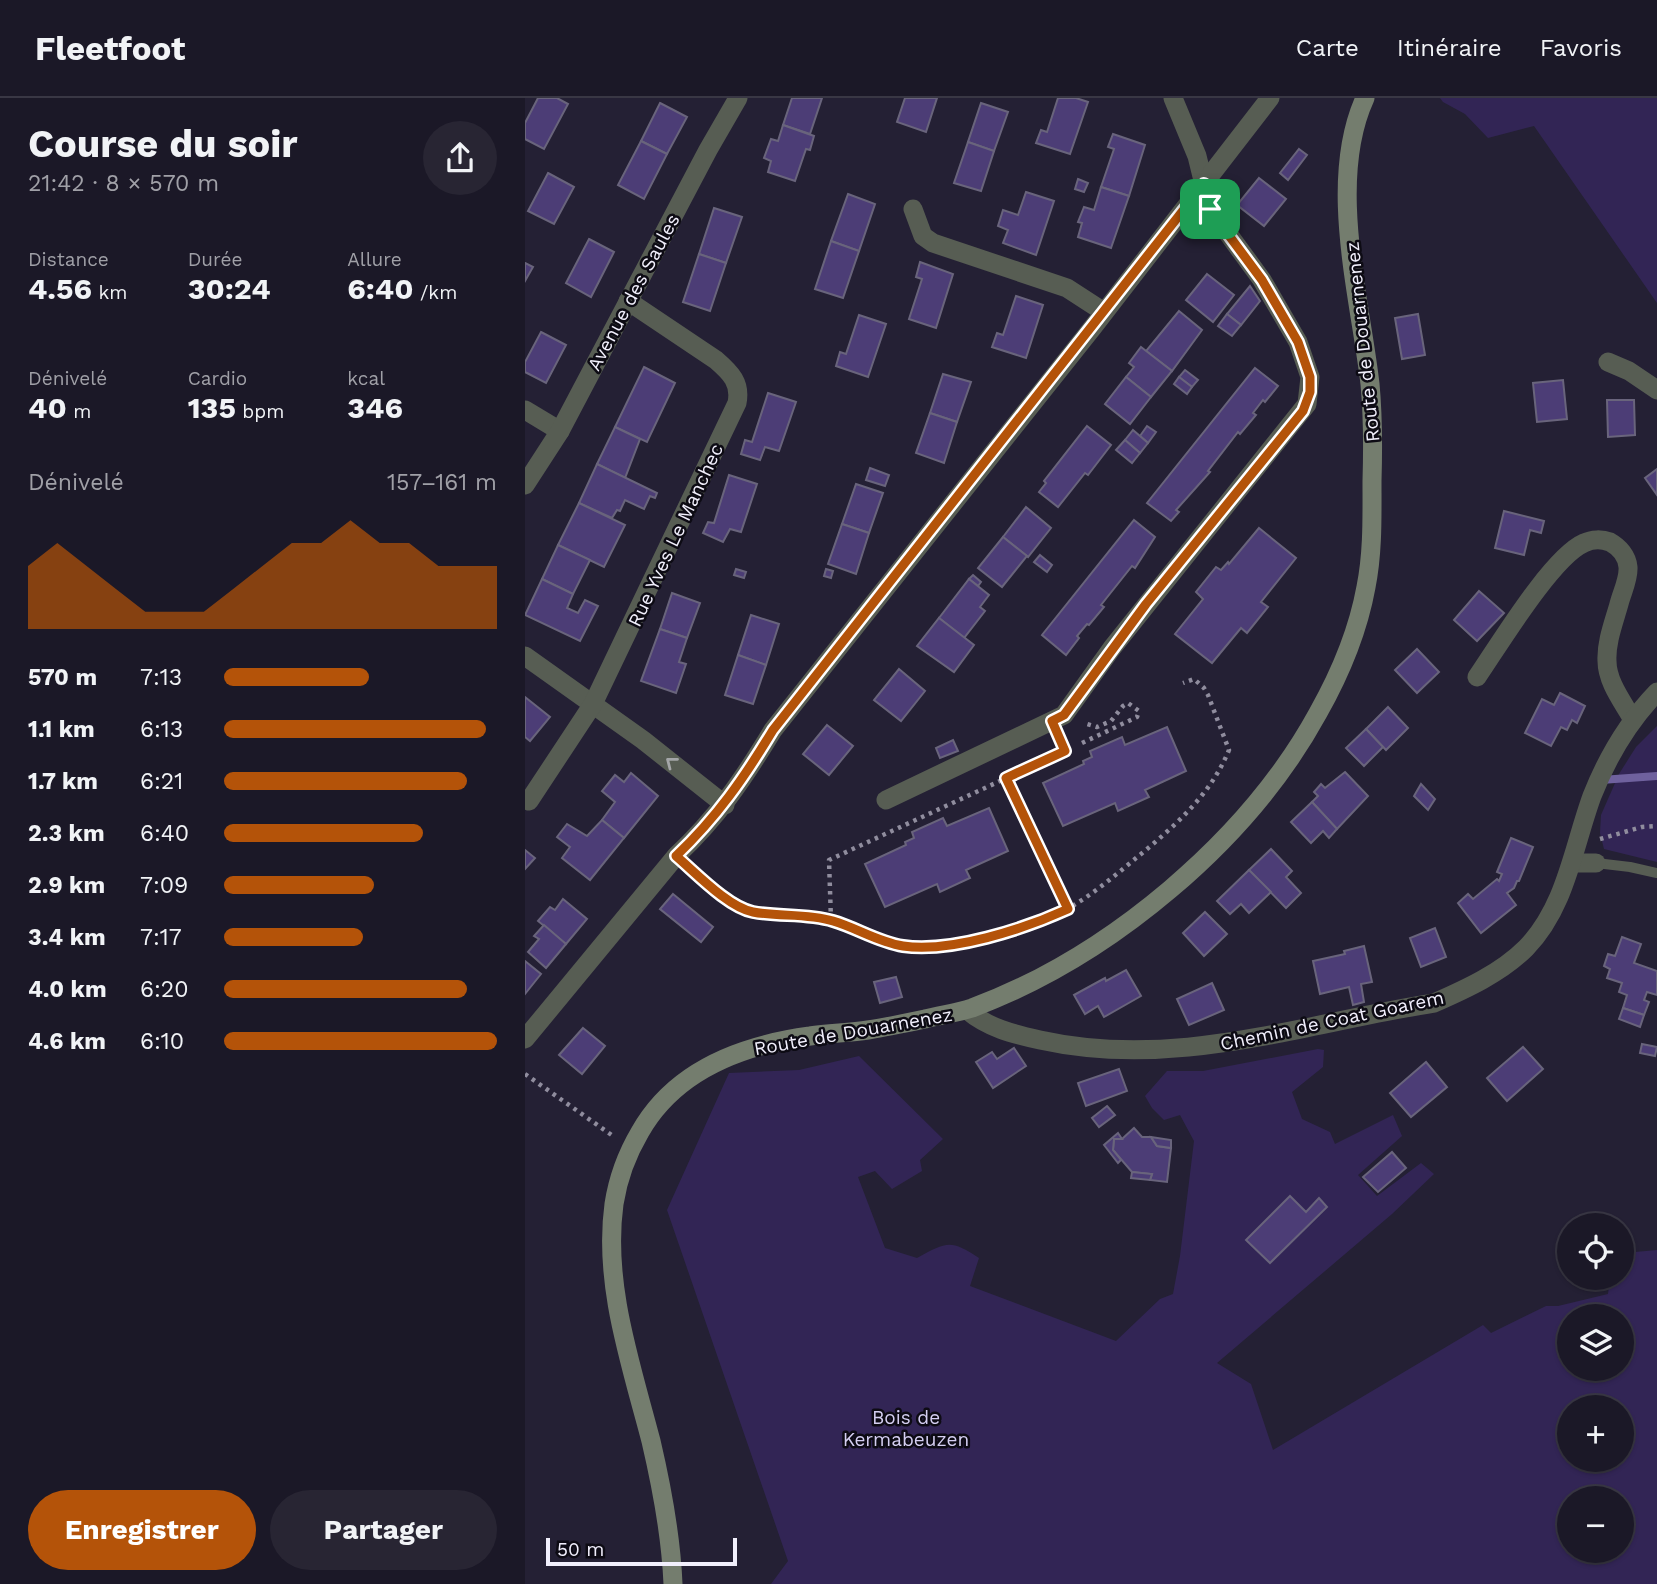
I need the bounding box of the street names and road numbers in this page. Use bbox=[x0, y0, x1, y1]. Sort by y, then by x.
street label: Avenue des Saules bbox=[582, 210, 685, 375]
street label: Route de Douarnenez bbox=[1341, 241, 1384, 443]
street label: Rue Yves Le Manchec bbox=[623, 440, 728, 630]
street label: Chemin de Coat Goarem bbox=[1218, 986, 1446, 1055]
street label: Route de Douarnenez bbox=[752, 1003, 954, 1060]

